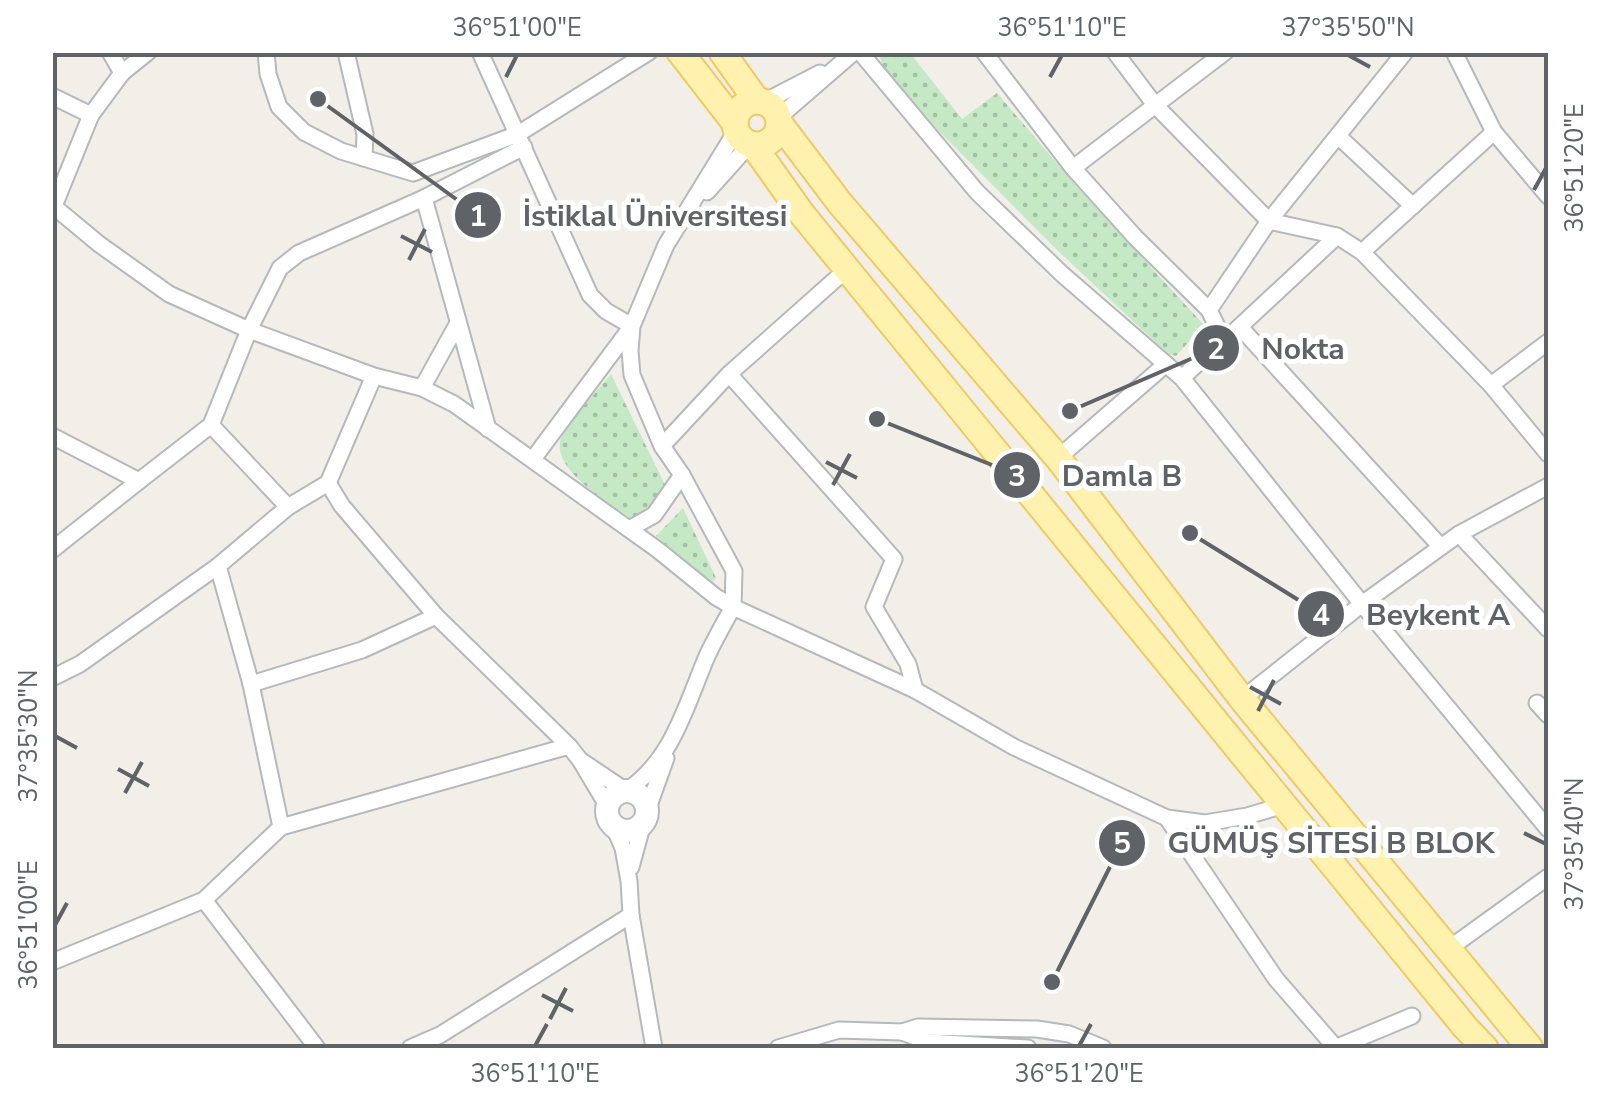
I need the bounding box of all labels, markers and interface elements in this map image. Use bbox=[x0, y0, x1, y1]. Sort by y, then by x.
text: 36°51'00"E bbox=[452, 11, 582, 45]
text: 36°51'10"E bbox=[997, 11, 1127, 45]
text: 37°35'50"N bbox=[1281, 11, 1415, 45]
text: 36°51'20"E bbox=[1558, 103, 1592, 233]
callout: İstiklal Üniversitesi bbox=[453, 185, 808, 245]
text: 1 bbox=[469, 196, 487, 237]
text: İstiklal Üniversitesi bbox=[523, 196, 787, 237]
callout: Nokta bbox=[1191, 318, 1365, 378]
text: 2 bbox=[1207, 329, 1225, 370]
text: Nokta bbox=[1261, 329, 1345, 370]
callout: Damla B bbox=[992, 445, 1202, 505]
text: 3 bbox=[1008, 456, 1026, 497]
text: Damla B bbox=[1062, 456, 1182, 497]
callout: Beykent A bbox=[1296, 584, 1530, 644]
text: 4 bbox=[1312, 595, 1330, 636]
text: Beykent A bbox=[1366, 595, 1511, 636]
text: 37°35'30"N bbox=[12, 669, 46, 803]
text: 37°35'40"N bbox=[1558, 777, 1592, 911]
callout: GÜMÜŞ SİTESİ B BLOK bbox=[1097, 813, 1514, 873]
text: 5 bbox=[1113, 823, 1131, 864]
text: GÜMÜŞ SİTESİ B BLOK bbox=[1167, 823, 1496, 864]
text: 36°51'00"E bbox=[12, 860, 46, 990]
text: 36°51'10"E bbox=[470, 1057, 600, 1091]
text: 36°51'20"E bbox=[1014, 1057, 1144, 1091]

